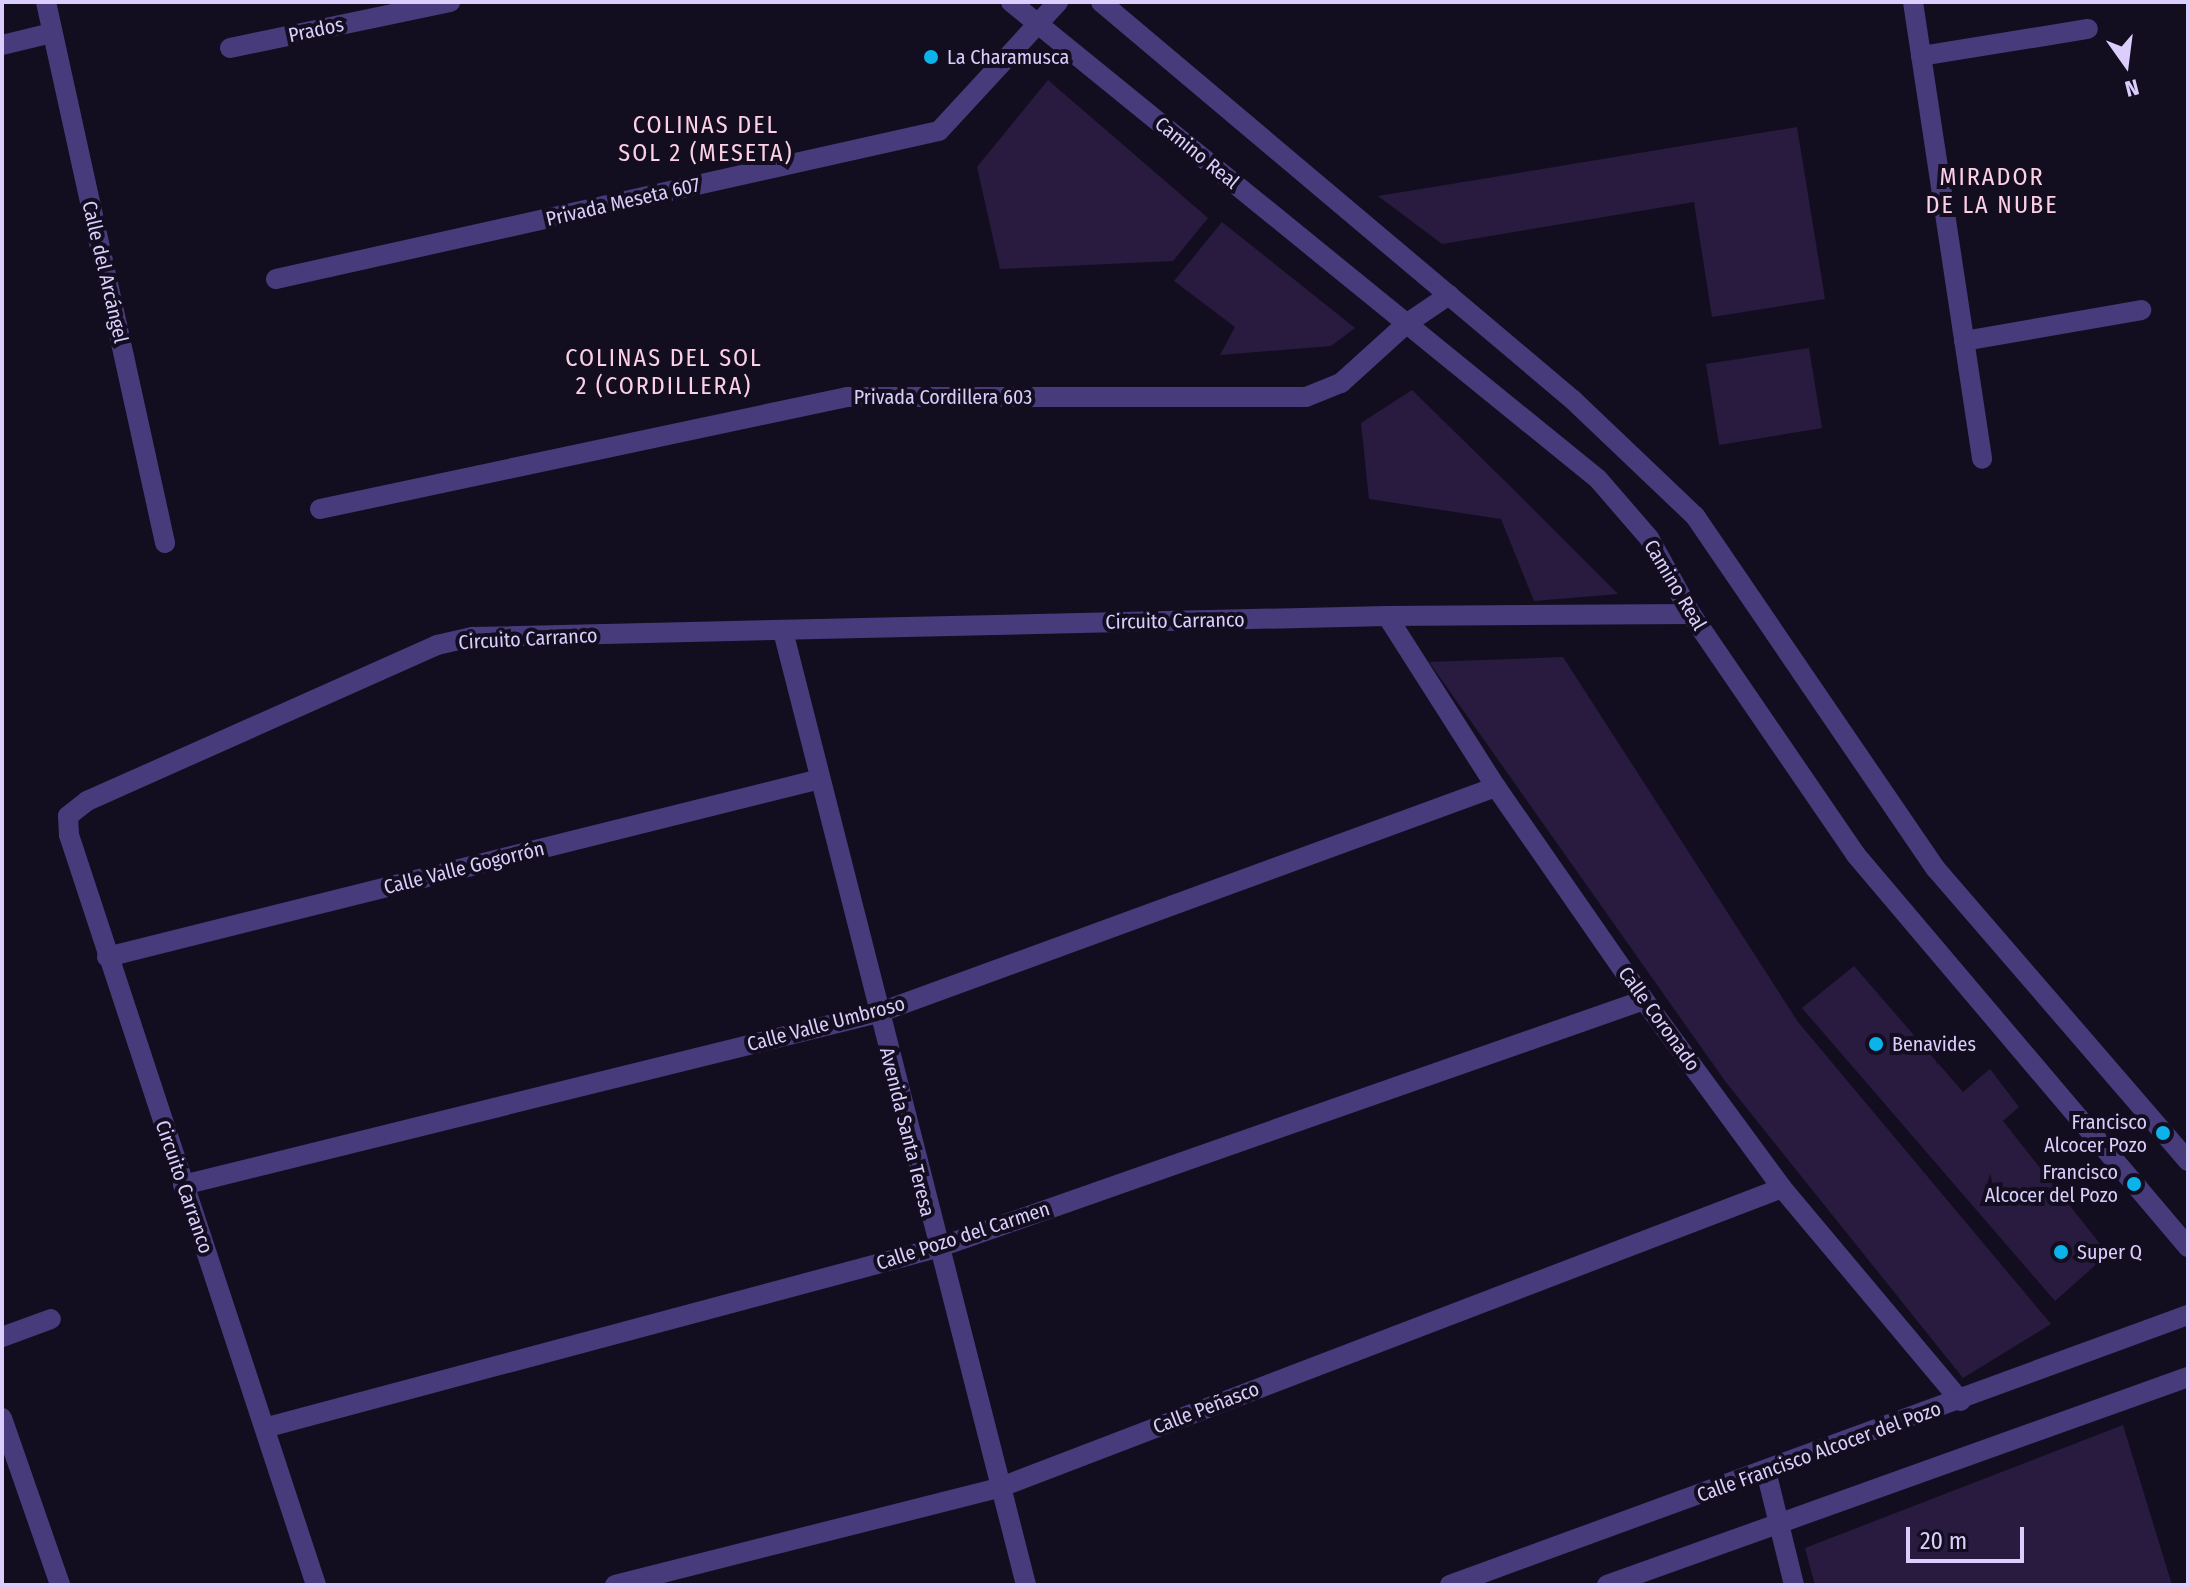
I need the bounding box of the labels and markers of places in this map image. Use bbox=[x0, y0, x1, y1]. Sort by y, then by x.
place label: La Charamusca bbox=[947, 45, 1069, 69]
marker: La Charamusca bbox=[922, 48, 940, 66]
place label: Benavides bbox=[1892, 1032, 1976, 1056]
marker: Benavides bbox=[1867, 1035, 1885, 1053]
place label: Francisco Alcocer Pozo bbox=[2044, 1110, 2147, 1157]
marker: Francisco Alcocer Pozo bbox=[2154, 1124, 2172, 1142]
place label: Francisco Alcocer del Pozo bbox=[1985, 1160, 2118, 1207]
marker: Francisco Alcocer del Pozo bbox=[2125, 1175, 2143, 1193]
place label: Super Q bbox=[2077, 1240, 2142, 1264]
marker: Super Q bbox=[2052, 1243, 2070, 1261]

